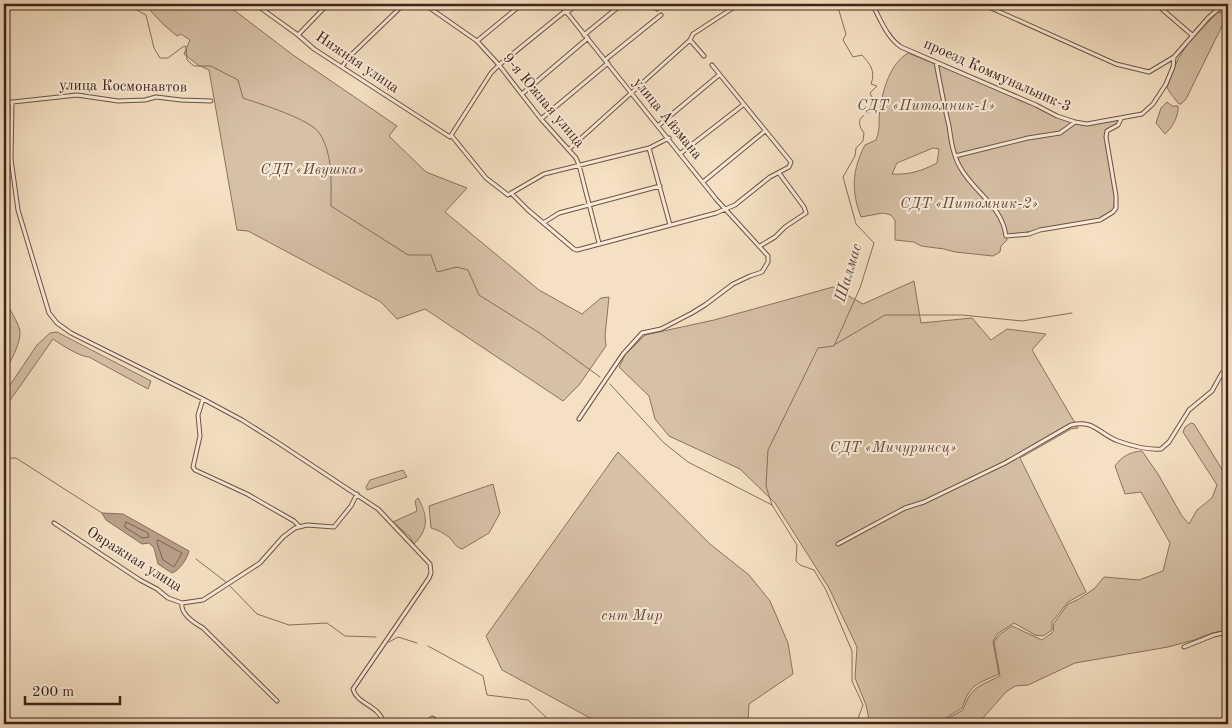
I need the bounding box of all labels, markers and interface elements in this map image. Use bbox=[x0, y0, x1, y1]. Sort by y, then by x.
street label: Нижняя улица bbox=[313, 30, 402, 97]
street label: проезд Коммунальник-3 bbox=[921, 37, 1073, 115]
street label: 9-я Южная улица bbox=[499, 51, 587, 151]
street label: улица Айзмана bbox=[630, 75, 705, 163]
street label: улица Космонавтов bbox=[59, 78, 187, 96]
park label: СДТ «Питомник-1» bbox=[857, 99, 995, 114]
park label: СДТ «Ивушка» bbox=[260, 163, 364, 178]
park label: СДТ «Питомник-2» bbox=[900, 197, 1038, 212]
water label: Шалмас bbox=[832, 241, 866, 305]
park label: СДТ «Мичуринец» bbox=[830, 441, 956, 456]
street label: Овражная улица bbox=[84, 525, 185, 596]
park label: снт Мир bbox=[601, 609, 663, 624]
scale bar bbox=[25, 673, 120, 705]
text: 200 m bbox=[32, 685, 74, 700]

